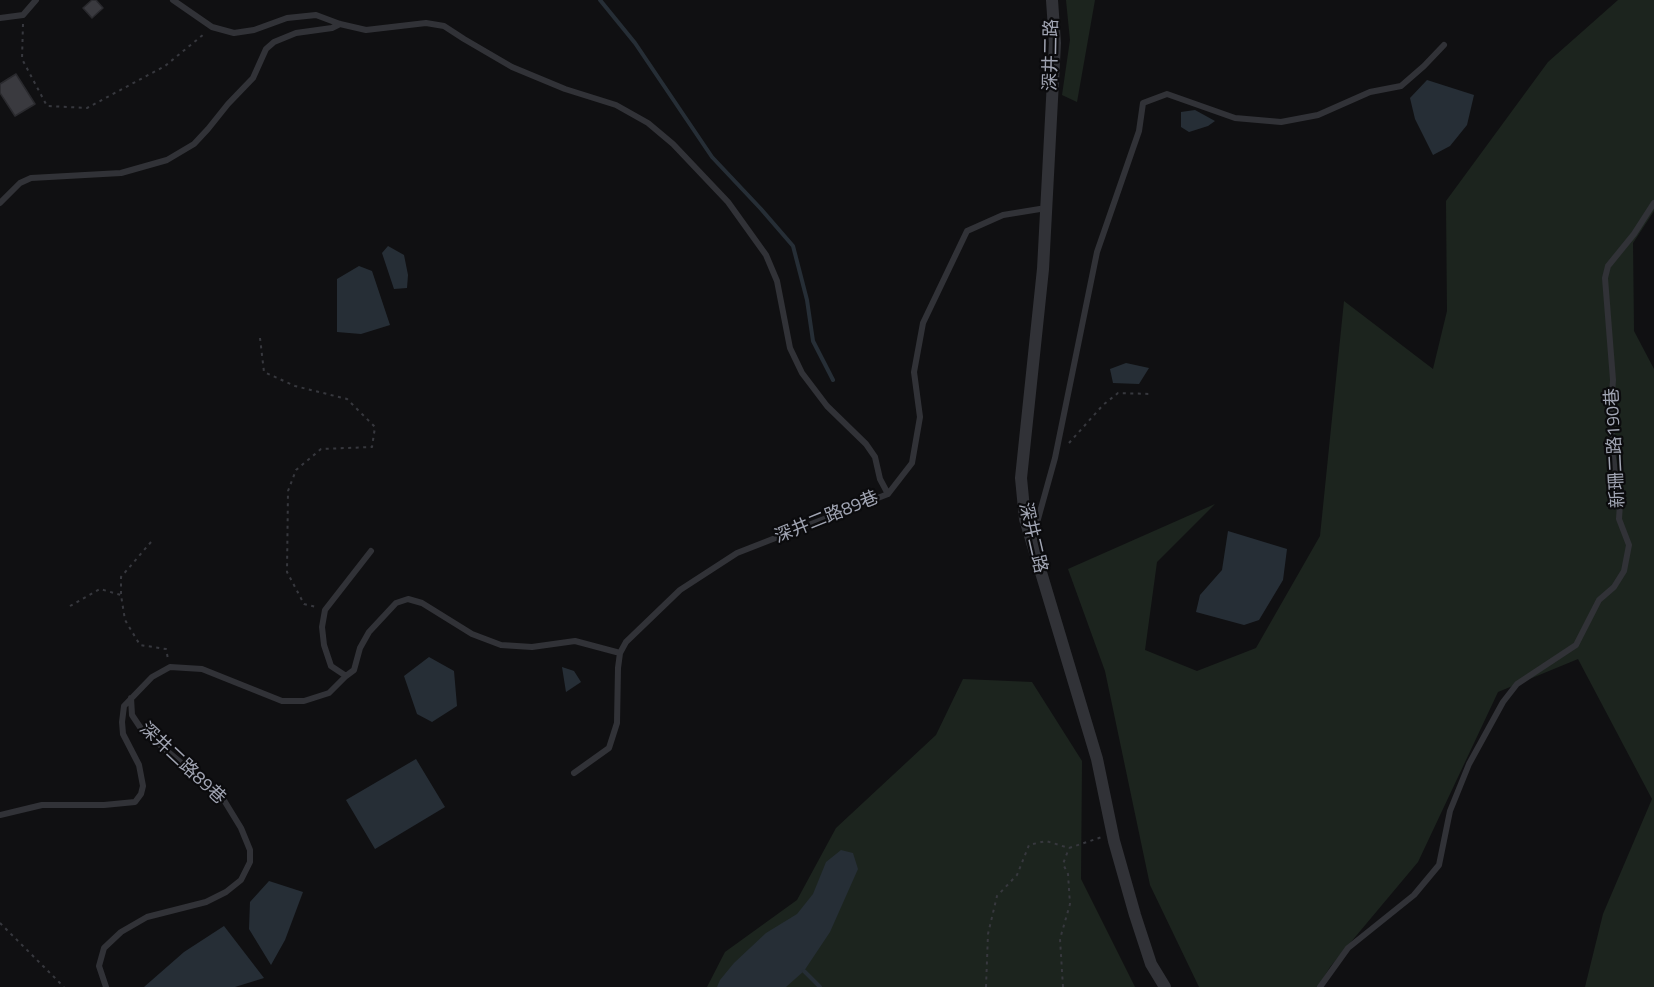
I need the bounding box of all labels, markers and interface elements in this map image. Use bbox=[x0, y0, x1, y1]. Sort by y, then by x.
street label: 深井二路 bbox=[1041, 19, 1063, 91]
street label: 新珊二路190巷 bbox=[1602, 387, 1630, 509]
street label: 深井二路89巷 bbox=[772, 487, 882, 549]
street label: 深井二路 bbox=[1013, 500, 1051, 576]
street label: 深井二路89巷 bbox=[134, 719, 230, 809]

